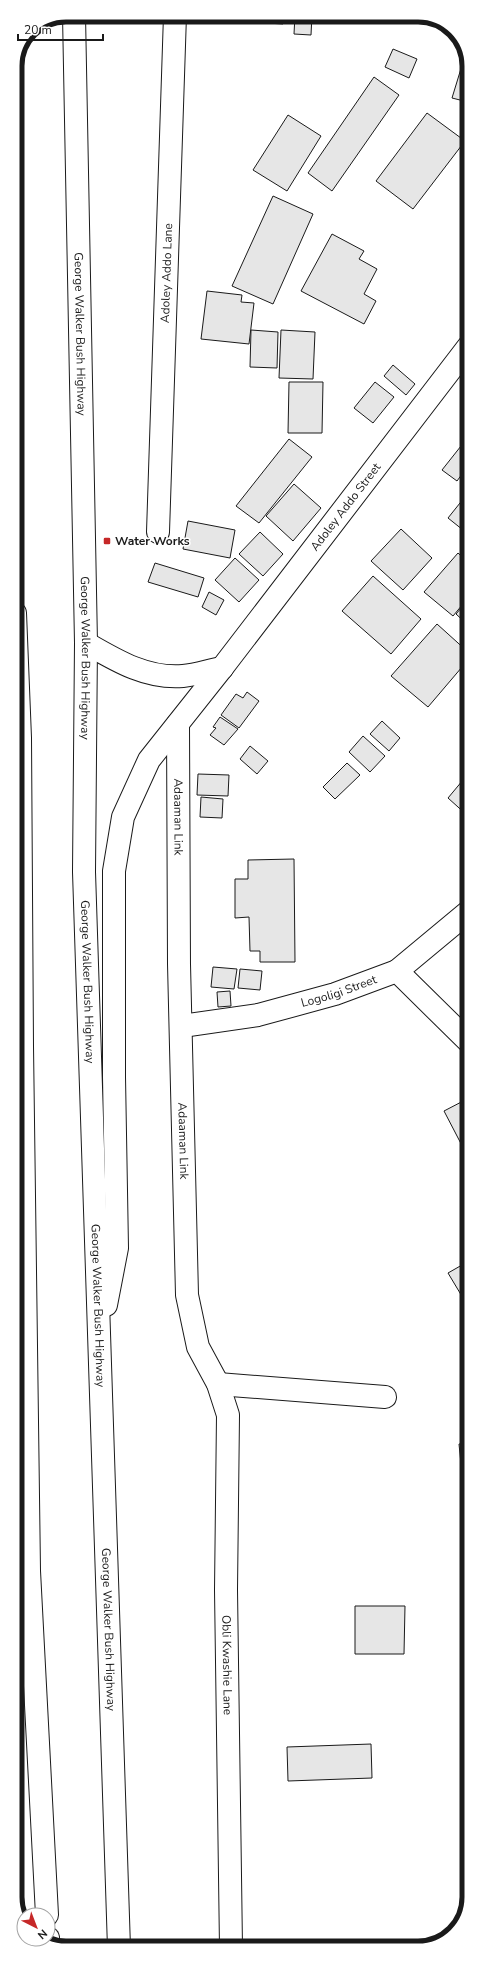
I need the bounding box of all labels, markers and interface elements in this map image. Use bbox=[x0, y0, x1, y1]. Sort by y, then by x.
scale bar bbox=[18, 16, 103, 42]
text: 20 m bbox=[24, 22, 52, 38]
street label: Adoley Addo Lane bbox=[157, 223, 176, 323]
street label: George Walker Bush Highway bbox=[71, 252, 90, 417]
street label: Adoley Addo Street bbox=[307, 459, 385, 554]
place label: Water Works bbox=[115, 533, 190, 549]
marker: Water Works bbox=[102, 536, 112, 546]
street label: George Walker Bush Highway bbox=[77, 576, 94, 741]
street label: Adaaman Link bbox=[170, 778, 187, 857]
street label: George Walker Bush Highway bbox=[77, 900, 98, 1065]
street label: Logoligi Street bbox=[299, 971, 380, 1011]
street label: Adaaman Link bbox=[174, 1102, 192, 1181]
street label: George Walker Bush Highway bbox=[87, 1224, 109, 1388]
street label: George Walker Bush Highway bbox=[98, 1548, 119, 1712]
street label: Obli Kwashie Lane bbox=[218, 1615, 236, 1715]
north arrow bbox=[16, 1907, 56, 1947]
text: N bbox=[34, 1926, 50, 1942]

